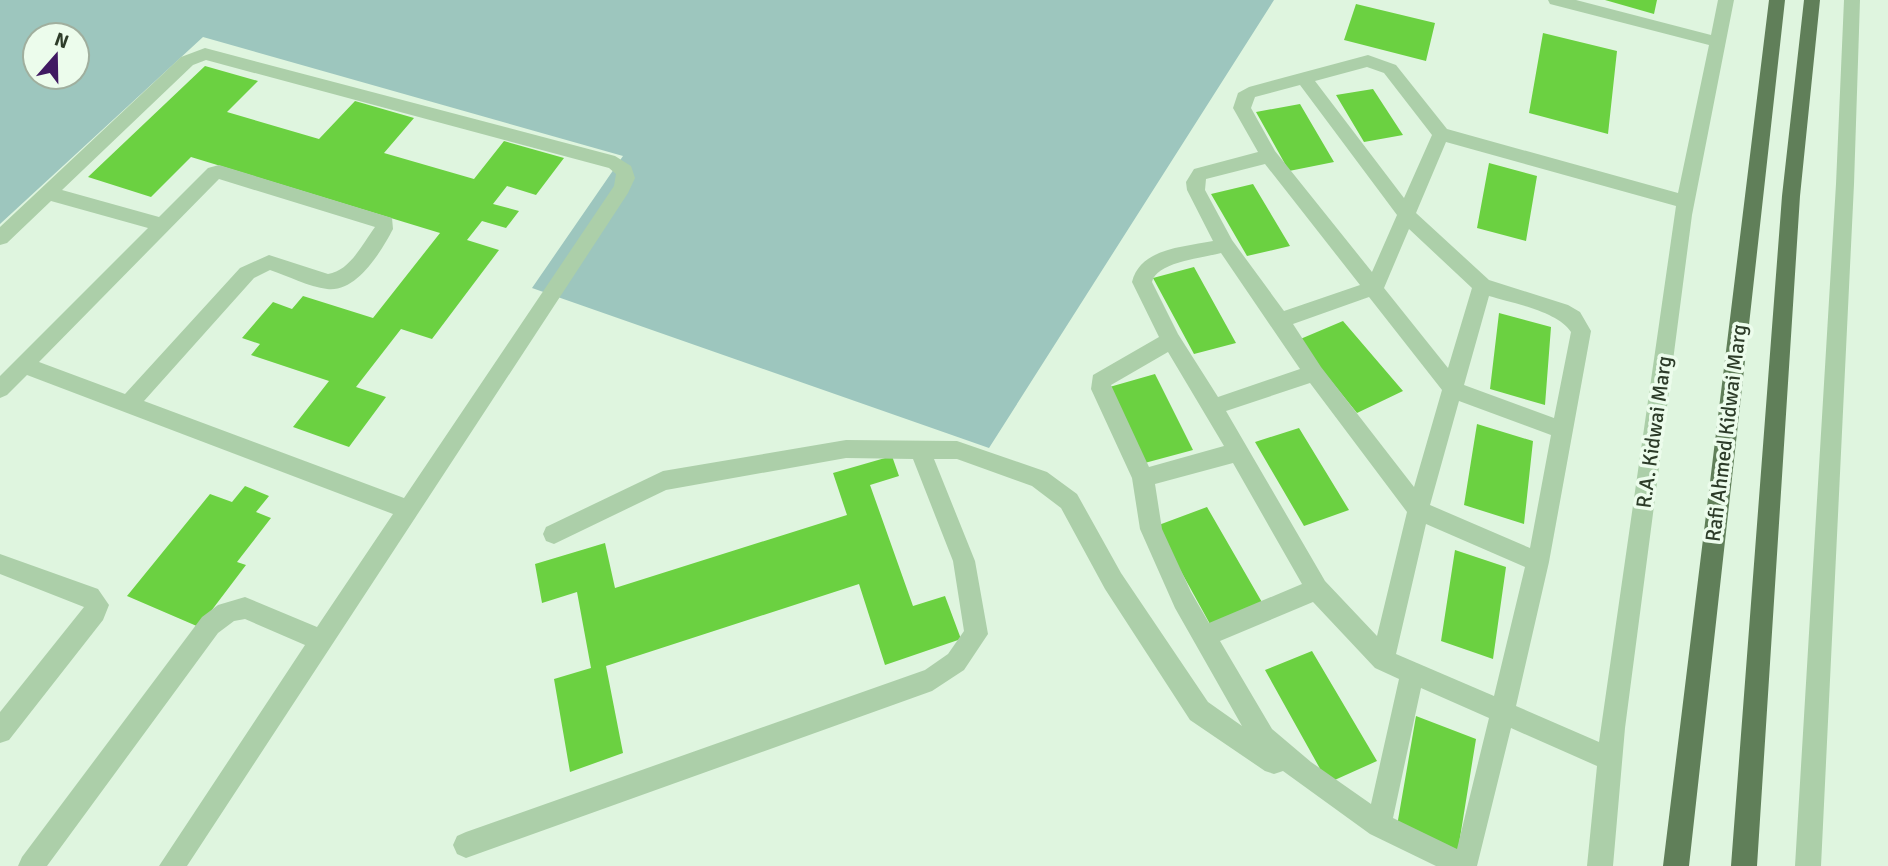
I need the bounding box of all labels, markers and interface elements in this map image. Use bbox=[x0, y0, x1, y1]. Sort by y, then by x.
north arrow bbox=[21, 21, 91, 91]
text: N bbox=[51, 27, 72, 55]
street label: Rafi Ahmed Kidwai Marg bbox=[1700, 323, 1752, 543]
street label: R.A. Kidwai Marg bbox=[1630, 354, 1678, 510]

